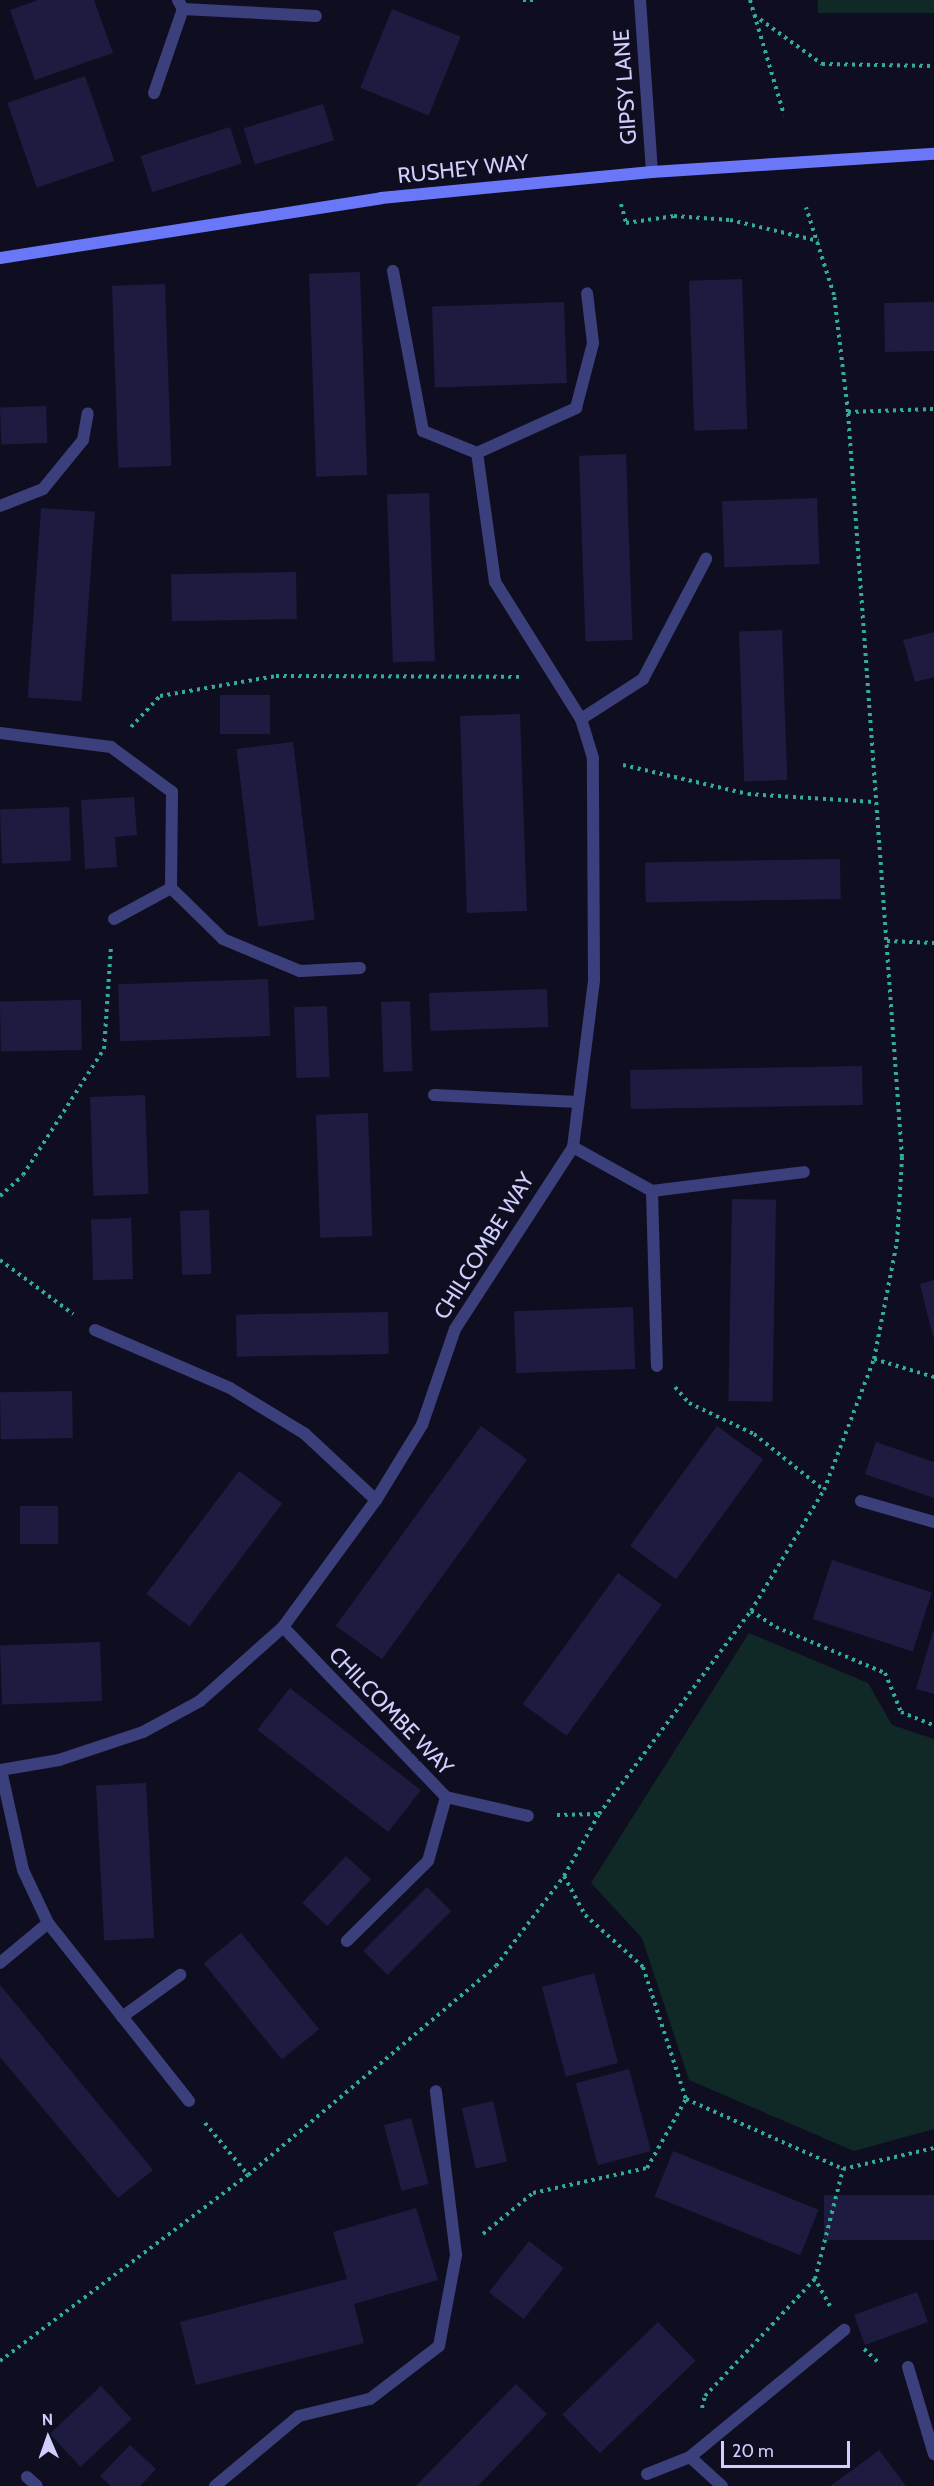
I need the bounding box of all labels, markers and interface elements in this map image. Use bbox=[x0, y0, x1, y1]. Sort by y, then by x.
street label: GIPSY LANE bbox=[608, 28, 642, 146]
street label: RUSHEY WAY bbox=[396, 149, 530, 189]
street label: CHILCOMBE WAY bbox=[428, 1168, 540, 1324]
street label: CHILCOMBE WAY bbox=[323, 1641, 459, 1781]
north arrow bbox=[18, 2408, 78, 2468]
text: N bbox=[41, 2410, 53, 2429]
scale bar bbox=[724, 2429, 853, 2467]
text: 20 m bbox=[732, 2440, 774, 2462]

